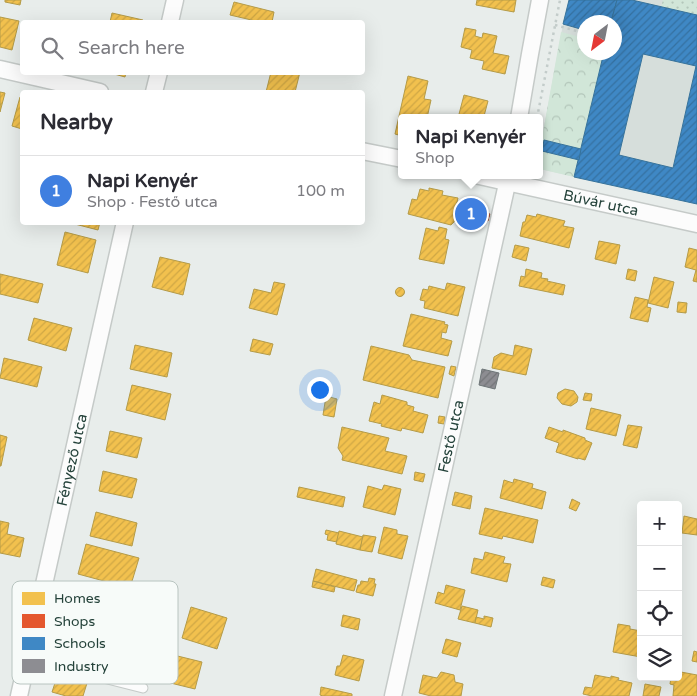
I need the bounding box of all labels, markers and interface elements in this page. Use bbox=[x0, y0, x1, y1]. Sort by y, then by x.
north arrow bbox=[577, 15, 622, 60]
search box bbox=[20, 20, 365, 75]
icon: search bbox=[38, 34, 66, 62]
text: Search here bbox=[78, 37, 185, 59]
text: Nearby bbox=[40, 110, 113, 135]
popup bbox=[398, 114, 543, 179]
text: Napi Kenyér bbox=[415, 126, 526, 148]
text: Shop bbox=[415, 148, 455, 168]
text: Napi Kenyér bbox=[87, 170, 198, 192]
text: 1 bbox=[51, 181, 61, 201]
text: 100 m bbox=[296, 181, 345, 201]
street label: Búvár utca bbox=[562, 186, 640, 220]
text: Shop · Festő utca bbox=[87, 192, 218, 212]
pin: 1 bbox=[455, 195, 487, 233]
your location bbox=[307, 377, 333, 403]
street label: Festő utca bbox=[434, 398, 468, 474]
street label: Fényező utca bbox=[53, 412, 91, 508]
map controls bbox=[637, 501, 682, 681]
button: + bbox=[637, 501, 682, 546]
button: − bbox=[637, 546, 682, 591]
legend bbox=[12, 581, 178, 684]
text: Homes bbox=[54, 590, 101, 607]
button: locate bbox=[637, 591, 682, 636]
text: Shops bbox=[54, 613, 95, 630]
text: Schools bbox=[54, 635, 106, 652]
button: layers bbox=[637, 636, 682, 681]
text: Industry bbox=[54, 658, 109, 675]

